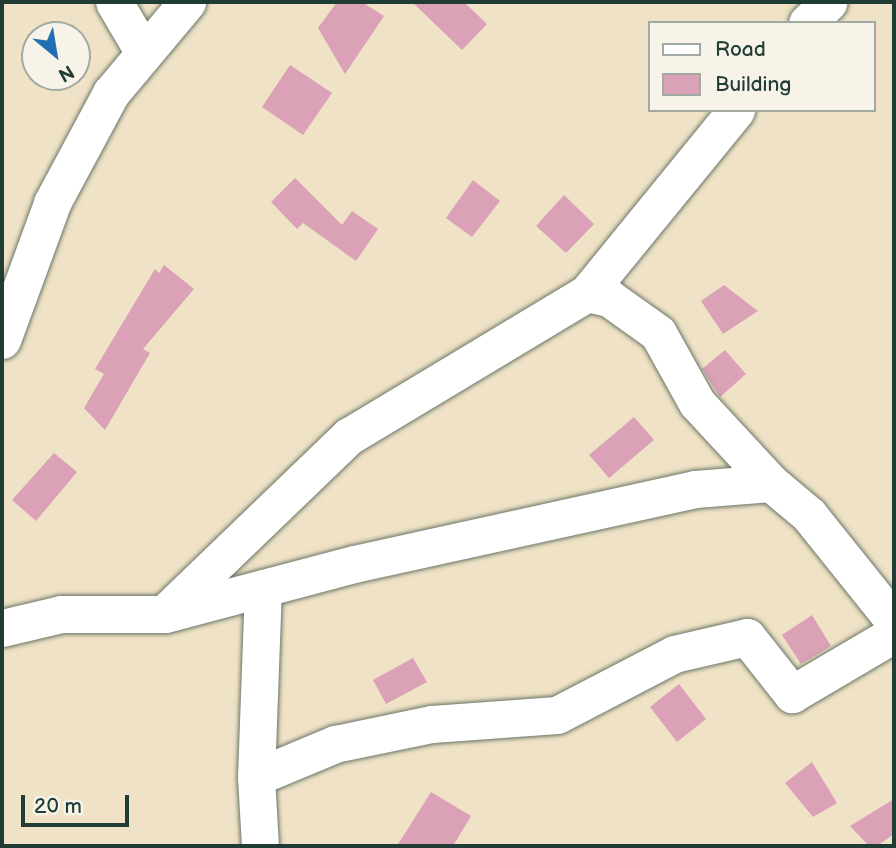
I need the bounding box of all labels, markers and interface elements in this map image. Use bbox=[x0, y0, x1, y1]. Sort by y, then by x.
north arrow bbox=[21, 21, 91, 91]
legend bbox=[648, 21, 875, 112]
text: Road bbox=[715, 37, 766, 62]
text: N bbox=[54, 59, 78, 86]
text: Building bbox=[715, 72, 791, 97]
scale bar bbox=[24, 782, 133, 826]
text: 20 m bbox=[34, 794, 82, 819]

